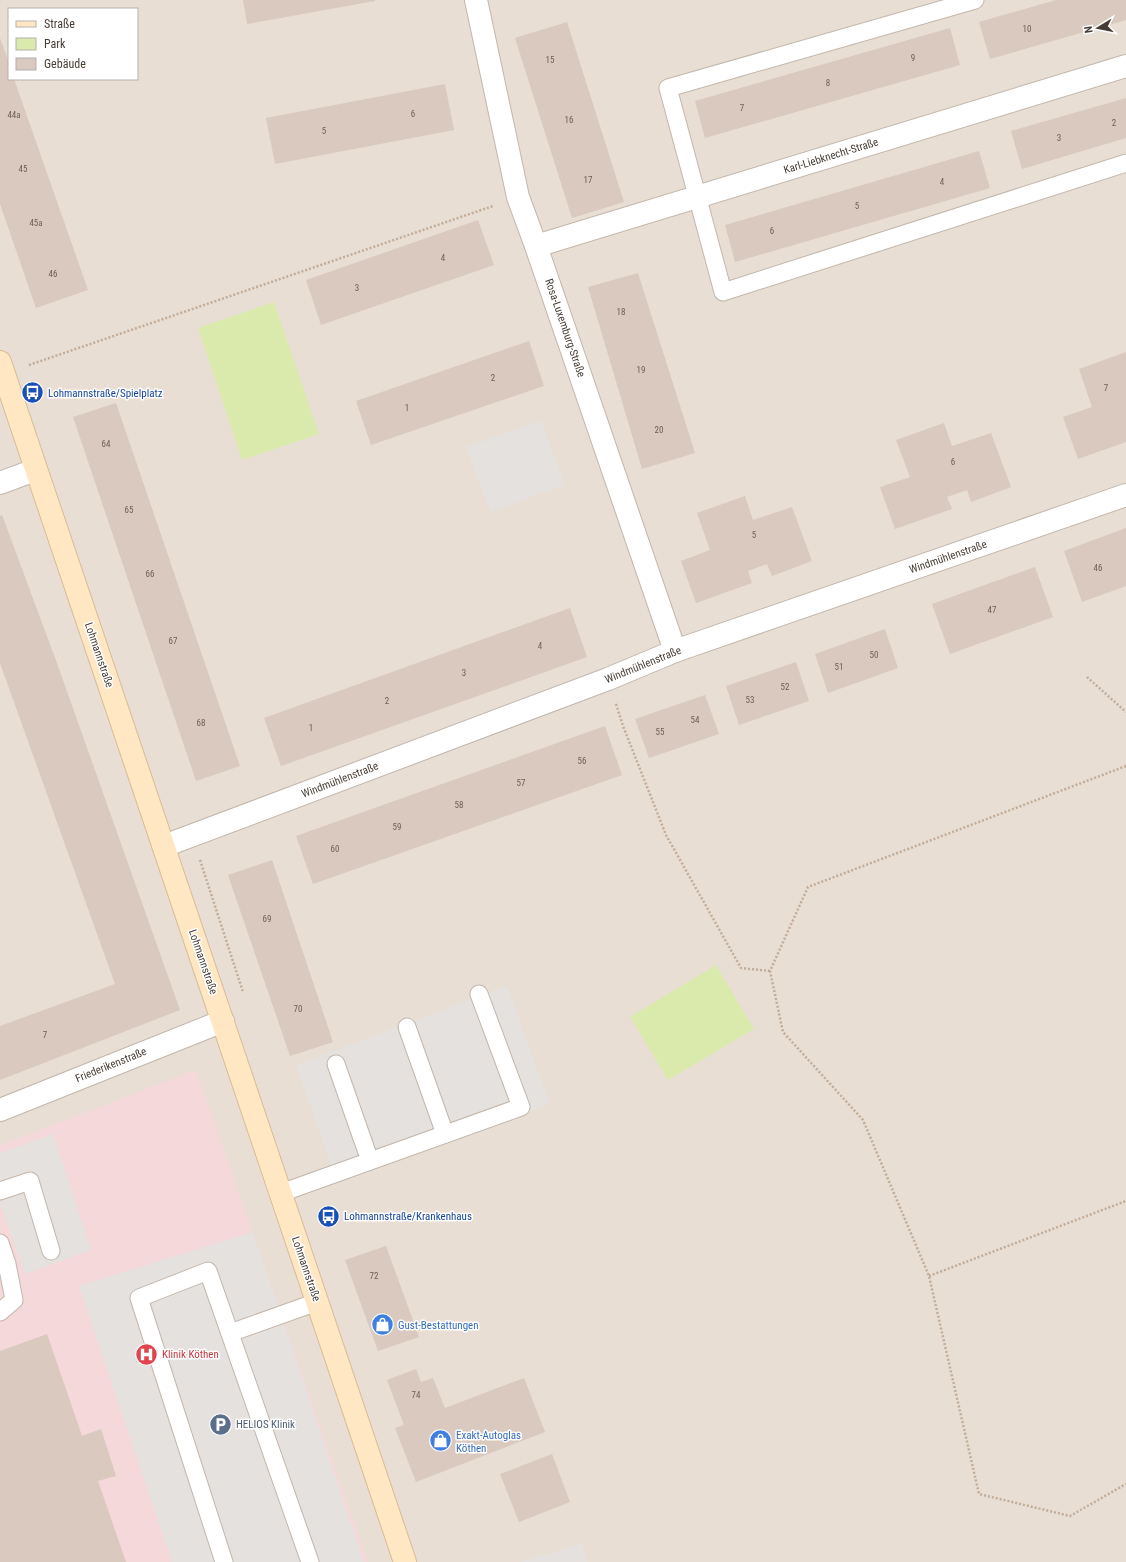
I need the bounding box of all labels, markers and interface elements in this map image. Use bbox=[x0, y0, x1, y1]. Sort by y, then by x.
legend bbox=[8, 8, 138, 80]
north arrow bbox=[1078, 8, 1118, 48]
text: Straße bbox=[44, 17, 75, 31]
house number: 10 bbox=[1023, 24, 1031, 34]
text: N bbox=[1082, 25, 1096, 34]
text: Park bbox=[44, 37, 66, 51]
house number: 9 bbox=[911, 53, 915, 63]
house number: 15 bbox=[546, 55, 555, 65]
text: Gebäude bbox=[44, 57, 86, 71]
house number: 8 bbox=[826, 78, 830, 88]
house number: 7 bbox=[740, 103, 745, 113]
house number: 6 bbox=[411, 109, 415, 119]
house number: 44a bbox=[7, 110, 21, 120]
house number: 16 bbox=[565, 115, 573, 125]
house number: 2 bbox=[1112, 118, 1117, 128]
house number: 5 bbox=[322, 126, 327, 136]
house number: 3 bbox=[1057, 133, 1061, 143]
street label: Karl-Liebknecht-Straße bbox=[782, 135, 880, 177]
house number: 45 bbox=[19, 164, 28, 174]
house number: 17 bbox=[584, 175, 593, 185]
house number: 4 bbox=[940, 177, 945, 187]
house number: 5 bbox=[855, 201, 860, 211]
house number: 45a bbox=[29, 218, 43, 228]
house number: 6 bbox=[770, 226, 774, 236]
house number: 4 bbox=[441, 253, 446, 263]
house number: 46 bbox=[49, 269, 57, 279]
street label: Rosa-Luxemburg-Straße bbox=[542, 277, 588, 379]
house number: 3 bbox=[355, 283, 359, 293]
house number: 18 bbox=[617, 307, 625, 317]
house number: 19 bbox=[637, 365, 645, 375]
house number: 2 bbox=[491, 373, 496, 383]
bus stop icon: Lohmannstraße/Spielplatz bbox=[19, 380, 45, 406]
house number: 7 bbox=[1104, 383, 1109, 393]
place label: Lohmannstraße/Spielplatz bbox=[48, 387, 163, 400]
house number: 1 bbox=[405, 403, 409, 413]
house number: 20 bbox=[655, 425, 663, 435]
house number: 64 bbox=[102, 439, 111, 449]
house number: 6 bbox=[951, 457, 955, 467]
house number: 65 bbox=[125, 505, 134, 515]
house number: 5 bbox=[752, 530, 757, 540]
street label: Windmühlenstraße bbox=[908, 538, 988, 576]
house number: 46 bbox=[1094, 563, 1102, 573]
house number: 66 bbox=[146, 569, 154, 579]
house number: 47 bbox=[988, 605, 997, 615]
street label: Lohmannstraße bbox=[82, 621, 116, 689]
house number: 67 bbox=[169, 636, 178, 646]
house number: 4 bbox=[538, 641, 543, 651]
street label: Windmühlenstraße bbox=[603, 644, 683, 686]
house number: 50 bbox=[870, 650, 878, 660]
house number: 51 bbox=[835, 662, 843, 672]
house number: 3 bbox=[462, 668, 466, 678]
house number: 52 bbox=[781, 682, 790, 692]
house number: 53 bbox=[746, 695, 754, 705]
house number: 2 bbox=[385, 696, 390, 706]
house number: 54 bbox=[691, 715, 700, 725]
house number: 68 bbox=[197, 718, 205, 728]
house number: 1 bbox=[309, 723, 313, 733]
house number: 55 bbox=[656, 727, 665, 737]
house number: 56 bbox=[578, 756, 586, 766]
street label: Windmühlenstraße bbox=[300, 759, 380, 801]
house number: 57 bbox=[517, 778, 526, 788]
house number: 58 bbox=[455, 800, 463, 810]
house number: 59 bbox=[393, 822, 401, 832]
house number: 60 bbox=[331, 844, 339, 854]
house number: 69 bbox=[263, 914, 271, 924]
street label: Lohmannstraße bbox=[186, 928, 220, 996]
house number: 70 bbox=[294, 1004, 302, 1014]
house number: 7 bbox=[43, 1030, 48, 1040]
street label: Friederikenstraße bbox=[74, 1045, 148, 1085]
bus stop icon: Lohmannstraße/Krankenhaus bbox=[316, 1203, 342, 1229]
place label: Lohmannstraße/Krankenhaus bbox=[344, 1210, 472, 1223]
street label: Lohmannstraße bbox=[289, 1235, 323, 1303]
house number: 72 bbox=[370, 1271, 379, 1281]
shop icon: Gust-Bestattungen bbox=[369, 1312, 395, 1338]
place label: Gust-Bestattungen bbox=[398, 1319, 479, 1332]
hospital icon: Klinik Köthen bbox=[134, 1341, 160, 1367]
place label: Klinik Köthen bbox=[162, 1348, 219, 1361]
house number: 74 bbox=[412, 1390, 421, 1400]
parking icon: HELIOS Klinik bbox=[208, 1411, 234, 1437]
place label: HELIOS Klinik bbox=[236, 1418, 295, 1431]
shop icon: Exakt-Autoglas Köthen bbox=[428, 1428, 454, 1454]
place label: Exakt-Autoglas Köthen bbox=[456, 1429, 521, 1455]

